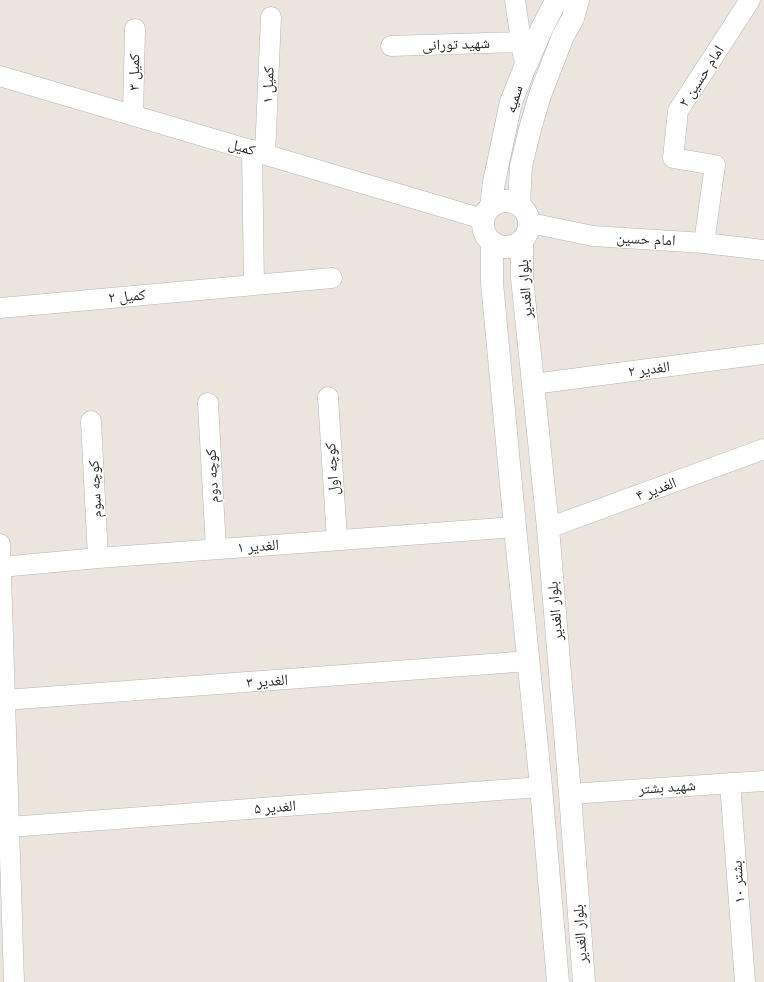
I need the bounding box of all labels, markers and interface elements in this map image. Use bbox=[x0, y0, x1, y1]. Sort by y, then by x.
street label: شهید تورانی bbox=[422, 33, 490, 55]
street label: امام حسین ۲ bbox=[674, 41, 728, 111]
street label: کمیل ۳ bbox=[124, 53, 144, 91]
street label: کمیل ۱ bbox=[257, 66, 279, 104]
street label: سمیه bbox=[500, 82, 527, 115]
street label: کمیل bbox=[226, 134, 258, 160]
street label: امام حسین bbox=[616, 227, 676, 251]
street label: بلوار الغدیر bbox=[513, 259, 536, 320]
street label: کمیل ۲ bbox=[108, 284, 146, 308]
street label: الغدیر ۲ bbox=[627, 357, 671, 380]
street label: کوچه اول bbox=[320, 442, 344, 496]
street label: کوچه دوم bbox=[201, 448, 223, 504]
street label: کوچه سوم bbox=[84, 460, 106, 518]
street label: الغدیر ۴ bbox=[633, 472, 679, 505]
street label: الغدیر ۱ bbox=[236, 535, 280, 556]
street label: بلوار الغدیر bbox=[542, 581, 567, 642]
street label: الغدیر ۳ bbox=[245, 670, 289, 691]
street label: شهید بشتر bbox=[637, 775, 696, 798]
street label: الغدیر ۵ bbox=[253, 796, 297, 817]
street label: بشتر ۱۰ bbox=[727, 860, 748, 904]
street label: بلوار الغدیر bbox=[568, 904, 591, 965]

